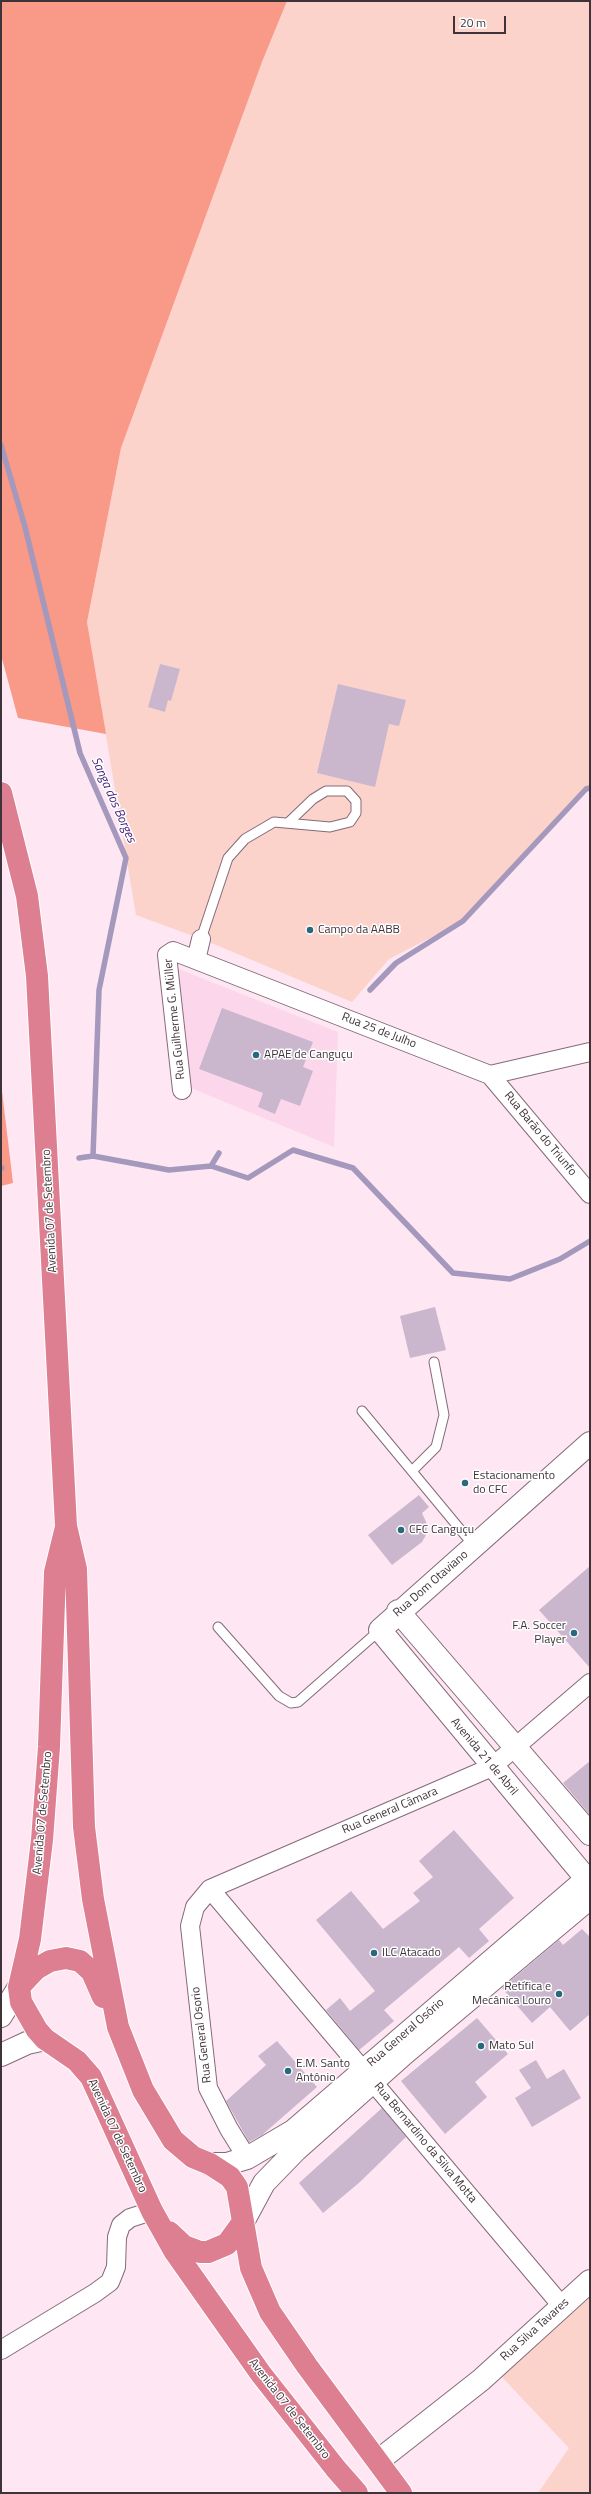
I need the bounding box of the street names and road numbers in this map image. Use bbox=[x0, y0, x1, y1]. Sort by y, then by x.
street label: Rua Guilherme G. Müller bbox=[161, 958, 189, 1080]
street label: Rua 25 de Julho bbox=[340, 1010, 418, 1052]
street label: Rua Barão do Triunfo bbox=[501, 1089, 579, 1179]
street label: Avenida 07 de Setembro bbox=[40, 1149, 60, 1273]
street label: Rua Dom Otaviano bbox=[391, 1548, 471, 1620]
street label: Avenida 21 de Abril bbox=[447, 1715, 521, 1799]
street label: Avenida 07 de Setembro bbox=[30, 1751, 56, 1875]
street label: Rua General Câmara bbox=[340, 1784, 440, 1838]
street label: Rua General Osorio bbox=[189, 1986, 215, 2084]
street label: Rua General Osório bbox=[365, 1996, 447, 2070]
street label: Avenida 07 de Setembro bbox=[84, 2077, 150, 2195]
street label: Rua Bernardino da Silva Motta bbox=[370, 2080, 480, 2206]
street label: Rua Silva Tavares bbox=[498, 2295, 572, 2365]
street label: Avenida 07 de Setembro bbox=[245, 2356, 333, 2462]

